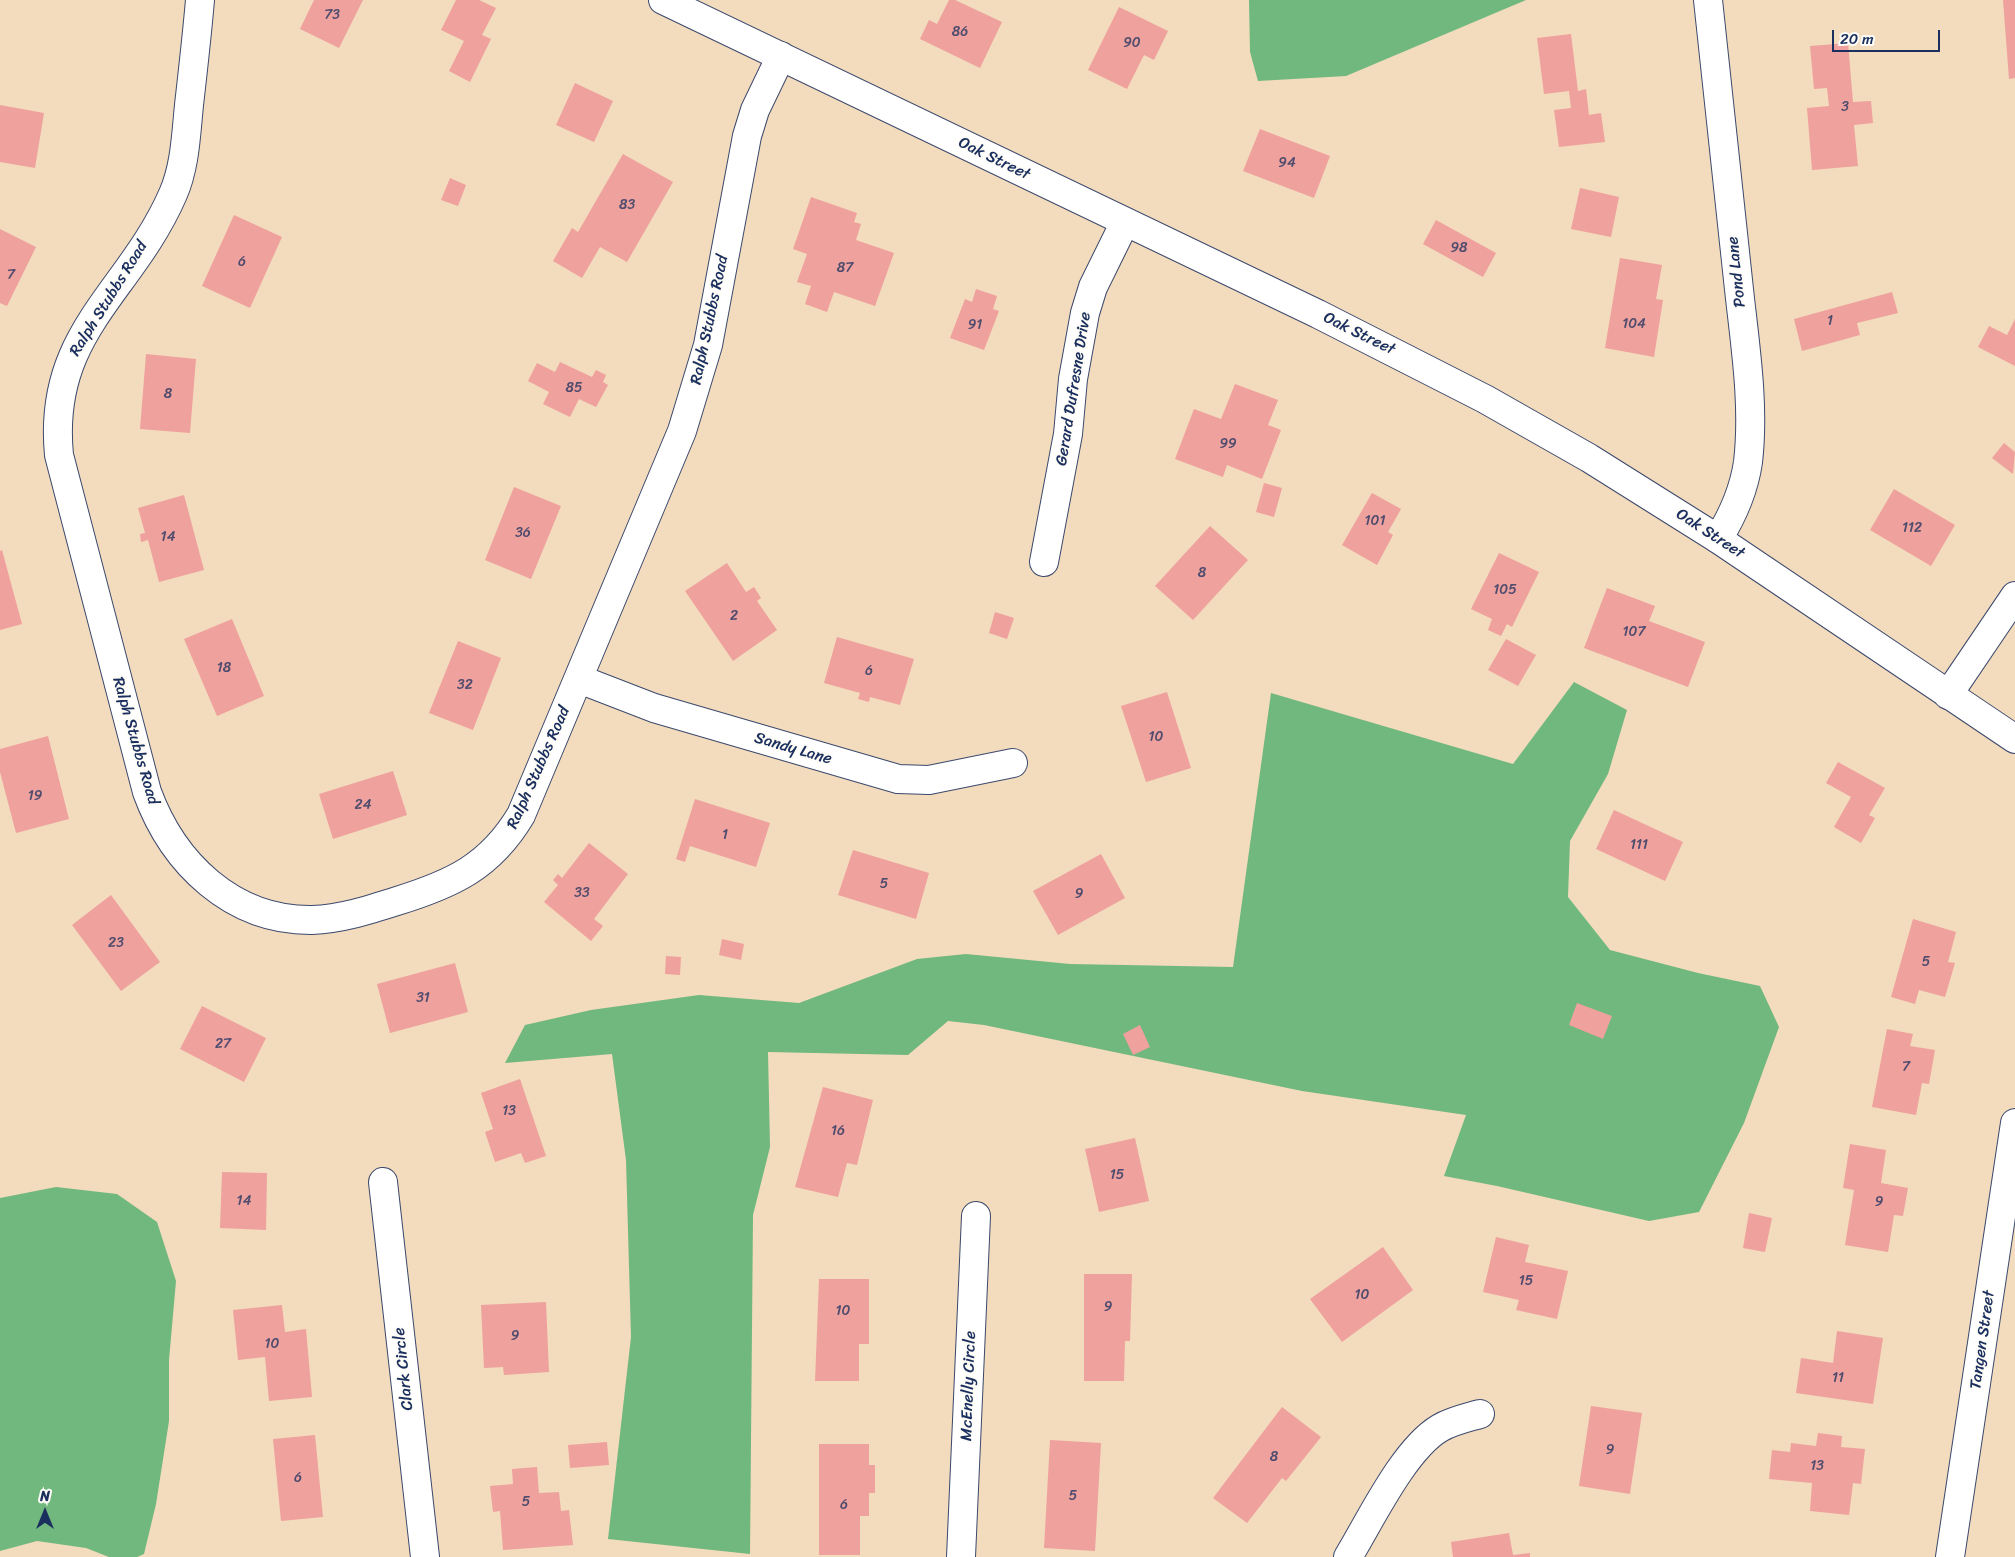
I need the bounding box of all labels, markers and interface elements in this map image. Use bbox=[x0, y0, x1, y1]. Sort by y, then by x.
house number: 73 bbox=[324, 7, 340, 23]
scale bar bbox=[1835, 20, 1942, 52]
house number: 86 bbox=[952, 24, 968, 40]
text: 20 m bbox=[1840, 26, 1874, 52]
house number: 90 bbox=[1123, 35, 1141, 51]
house number: 3 bbox=[1841, 99, 1849, 115]
street label: Oak Street bbox=[955, 133, 1033, 185]
house number: 94 bbox=[1278, 155, 1296, 171]
house number: 83 bbox=[619, 197, 635, 213]
street label: Pond Lane bbox=[1724, 236, 1750, 308]
street label: Ralph Stubbs Road bbox=[66, 238, 152, 360]
house number: 98 bbox=[1450, 240, 1468, 256]
house number: 6 bbox=[238, 254, 246, 270]
street label: Ralph Stubbs Road bbox=[687, 254, 733, 386]
house number: 87 bbox=[837, 260, 853, 276]
house number: 7 bbox=[7, 267, 15, 283]
street label: Oak Street bbox=[1320, 308, 1398, 360]
street label: Gerard Dufresne Drive bbox=[1052, 311, 1096, 467]
house number: 1 bbox=[1827, 313, 1833, 329]
house number: 104 bbox=[1622, 316, 1646, 332]
house number: 91 bbox=[968, 317, 982, 333]
house number: 85 bbox=[566, 380, 582, 396]
house number: 8 bbox=[164, 386, 172, 402]
house number: 99 bbox=[1219, 436, 1237, 452]
street label: Oak Street bbox=[1672, 505, 1748, 563]
house number: 101 bbox=[1365, 513, 1385, 529]
house number: 112 bbox=[1902, 520, 1922, 536]
house number: 36 bbox=[515, 525, 531, 541]
house number: 14 bbox=[161, 529, 175, 545]
house number: 8 bbox=[1198, 565, 1206, 581]
house number: 105 bbox=[1493, 582, 1517, 598]
house number: 2 bbox=[730, 608, 738, 624]
house number: 107 bbox=[1623, 624, 1645, 640]
house number: 18 bbox=[217, 660, 231, 676]
house number: 6 bbox=[865, 663, 873, 679]
street label: Ralph Stubbs Road bbox=[108, 675, 162, 807]
house number: 32 bbox=[457, 677, 473, 693]
street label: Ralph Stubbs Road bbox=[503, 704, 575, 832]
street label: Sandy Lane bbox=[752, 729, 834, 769]
house number: 10 bbox=[1149, 729, 1163, 745]
house number: 19 bbox=[28, 788, 42, 804]
house number: 24 bbox=[355, 797, 371, 813]
house number: 1 bbox=[722, 827, 728, 843]
house number: 111 bbox=[1630, 837, 1648, 853]
house number: 5 bbox=[880, 876, 888, 892]
house number: 33 bbox=[574, 885, 590, 901]
house number: 9 bbox=[1075, 886, 1083, 902]
house number: 23 bbox=[108, 935, 124, 951]
house number: 5 bbox=[1922, 954, 1930, 970]
house number: 31 bbox=[416, 990, 430, 1006]
house number: 27 bbox=[215, 1036, 231, 1052]
house number: 7 bbox=[1902, 1059, 1910, 1075]
house number: 13 bbox=[502, 1103, 516, 1119]
house number: 16 bbox=[831, 1123, 845, 1139]
house number: 15 bbox=[1110, 1167, 1124, 1183]
house number: 14 bbox=[237, 1193, 251, 1209]
house number: 9 bbox=[1875, 1194, 1883, 1210]
house number: 15 bbox=[1519, 1273, 1533, 1289]
house number: 10 bbox=[1355, 1287, 1369, 1303]
street label: Tangen Street bbox=[1967, 1289, 1999, 1391]
house number: 9 bbox=[1104, 1299, 1112, 1315]
house number: 10 bbox=[836, 1303, 850, 1319]
street label: Clark Circle bbox=[390, 1326, 418, 1412]
house number: 9 bbox=[511, 1328, 519, 1344]
street label: McEnelly Circle bbox=[957, 1331, 981, 1441]
house number: 10 bbox=[265, 1336, 279, 1352]
house number: 11 bbox=[1832, 1370, 1844, 1386]
house number: 9 bbox=[1606, 1442, 1614, 1458]
house number: 8 bbox=[1270, 1449, 1278, 1465]
house number: 13 bbox=[1810, 1458, 1824, 1474]
house number: 6 bbox=[294, 1470, 302, 1486]
text: N bbox=[40, 1484, 50, 1509]
north arrow bbox=[20, 1487, 70, 1537]
house number: 5 bbox=[1069, 1488, 1077, 1504]
house number: 5 bbox=[522, 1494, 530, 1510]
house number: 6 bbox=[840, 1497, 848, 1513]

